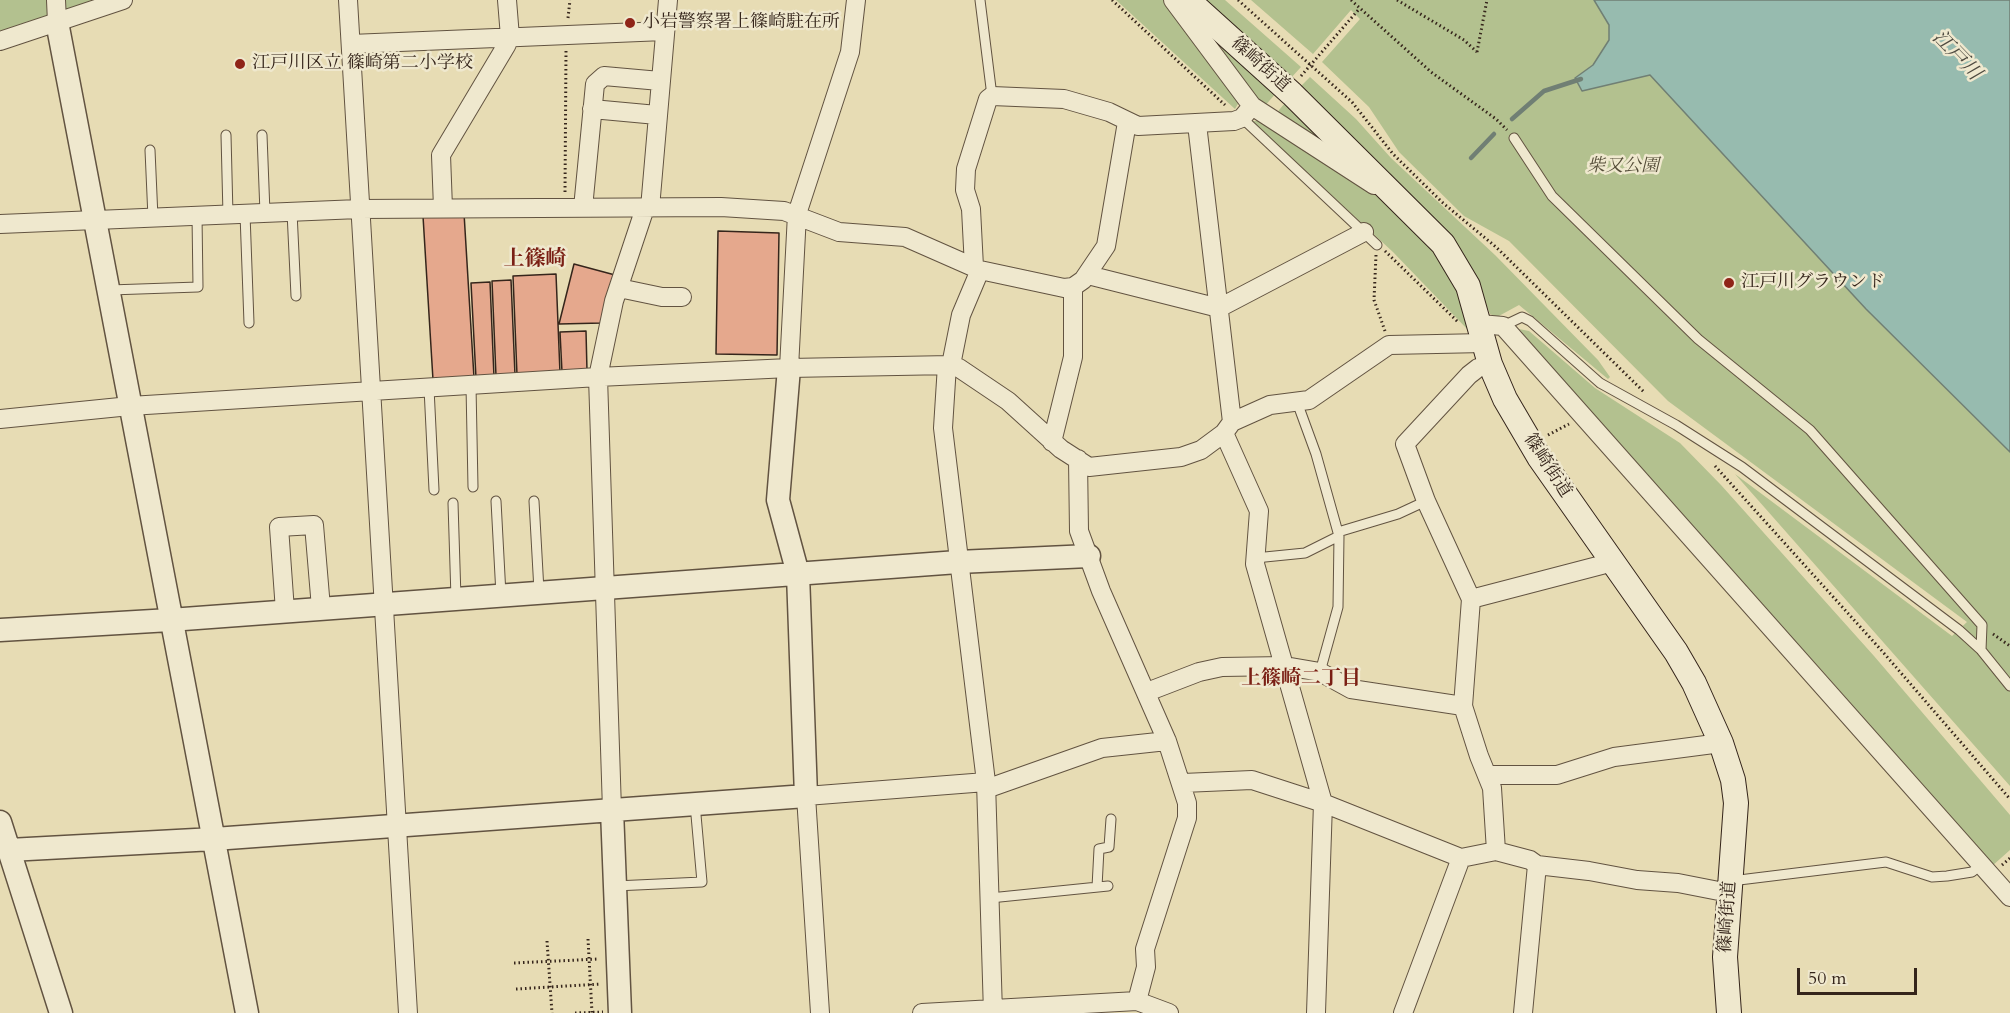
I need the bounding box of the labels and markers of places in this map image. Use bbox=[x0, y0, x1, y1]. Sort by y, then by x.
place label: 小岩警察署上篠崎駐在所 bbox=[642, 12, 840, 34]
marker: 小岩警察署上篠崎駐在所 bbox=[623, 16, 637, 30]
place label: 江戸川区立 篠崎第二小学校 bbox=[252, 53, 473, 75]
marker: 江戸川区立 篠崎第二小学校 bbox=[233, 57, 247, 71]
place label: 江戸川グラウンド bbox=[1741, 272, 1885, 294]
marker: 江戸川グラウンド bbox=[1722, 276, 1736, 290]

